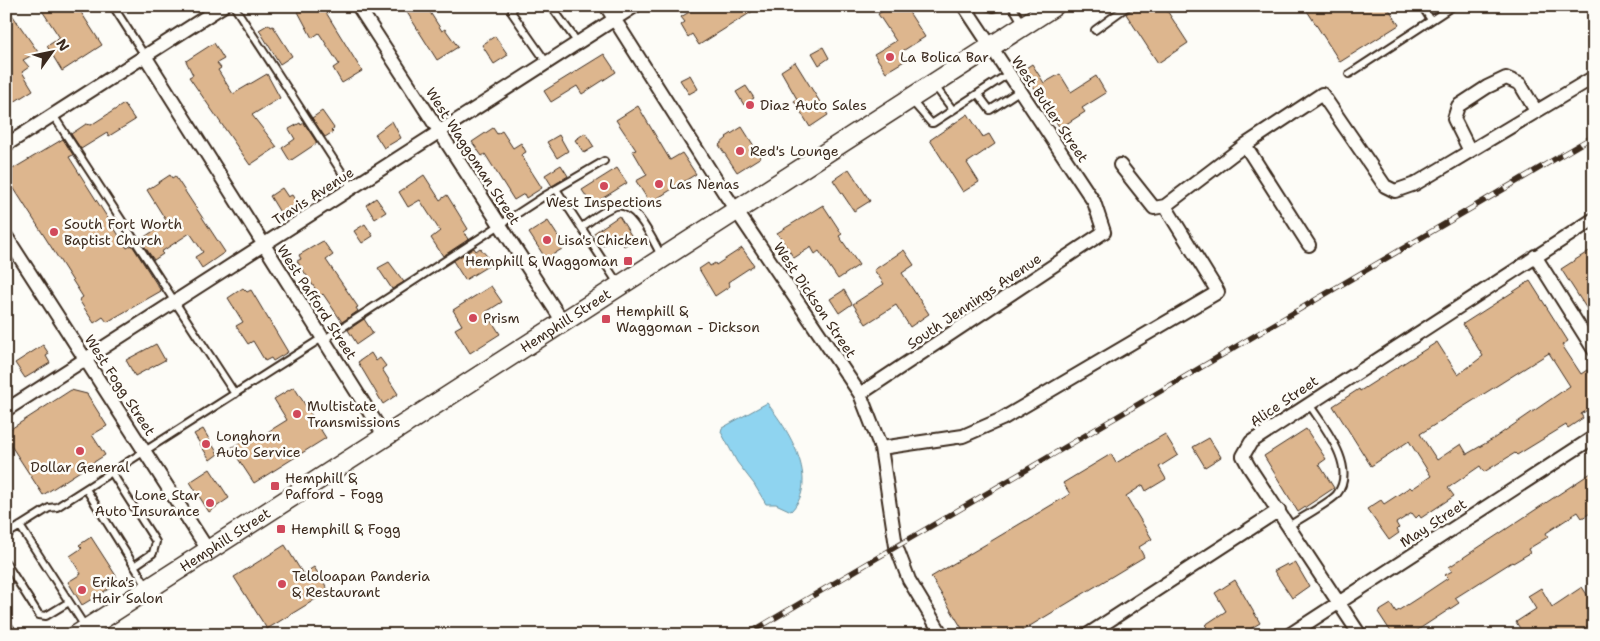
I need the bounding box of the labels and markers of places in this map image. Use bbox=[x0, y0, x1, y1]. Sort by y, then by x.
place label: La Bolica Bar bbox=[900, 48, 989, 66]
marker: La Bolica Bar bbox=[884, 51, 896, 63]
place label: Diaz Auto Sales bbox=[760, 96, 867, 114]
marker: Diaz Auto Sales bbox=[744, 99, 756, 111]
place label: Red's Lounge bbox=[750, 142, 839, 160]
marker: Red's Lounge bbox=[734, 145, 746, 157]
place label: Las Nenas bbox=[669, 175, 739, 193]
marker: Las Nenas bbox=[653, 178, 665, 190]
marker: West Inspections bbox=[598, 180, 610, 192]
place label: West Inspections bbox=[546, 193, 662, 211]
place label: South Fort Worth Baptist Church bbox=[64, 215, 182, 249]
marker: South Fort Worth Baptist Church bbox=[48, 226, 60, 238]
place label: Lisa's Chicken bbox=[557, 231, 648, 249]
marker: Lisa's Chicken bbox=[541, 234, 553, 246]
place label: Hemphill & Waggoman bbox=[465, 252, 618, 270]
marker: Hemphill & Waggoman bbox=[622, 255, 634, 267]
place label: Hemphill & Waggoman - Dickson bbox=[616, 302, 760, 336]
place label: Prism bbox=[483, 309, 520, 327]
marker: Prism bbox=[467, 312, 479, 324]
marker: Hemphill & Waggoman - Dickson bbox=[600, 313, 612, 325]
place label: Multistate Transmissions bbox=[307, 397, 401, 431]
marker: Multistate Transmissions bbox=[291, 408, 303, 420]
place label: Longhorn Auto Service bbox=[216, 427, 301, 461]
marker: Longhorn Auto Service bbox=[200, 438, 212, 450]
marker: Dollar General bbox=[74, 445, 86, 457]
place label: Dollar General bbox=[31, 458, 130, 476]
place label: Hemphill & Pafford - Fogg bbox=[285, 469, 383, 503]
marker: Hemphill & Pafford - Fogg bbox=[269, 480, 281, 492]
place label: Lone Star Auto Insurance bbox=[95, 486, 200, 520]
marker: Lone Star Auto Insurance bbox=[204, 497, 216, 509]
place label: Hemphill & Fogg bbox=[291, 520, 401, 538]
marker: Hemphill & Fogg bbox=[275, 523, 287, 535]
place label: Teloloapan Panderia & Restaurant bbox=[292, 567, 430, 601]
place label: Erika's Hair Salon bbox=[92, 573, 164, 607]
marker: Teloloapan Panderia & Restaurant bbox=[276, 578, 288, 590]
marker: Erika's Hair Salon bbox=[76, 584, 88, 596]

